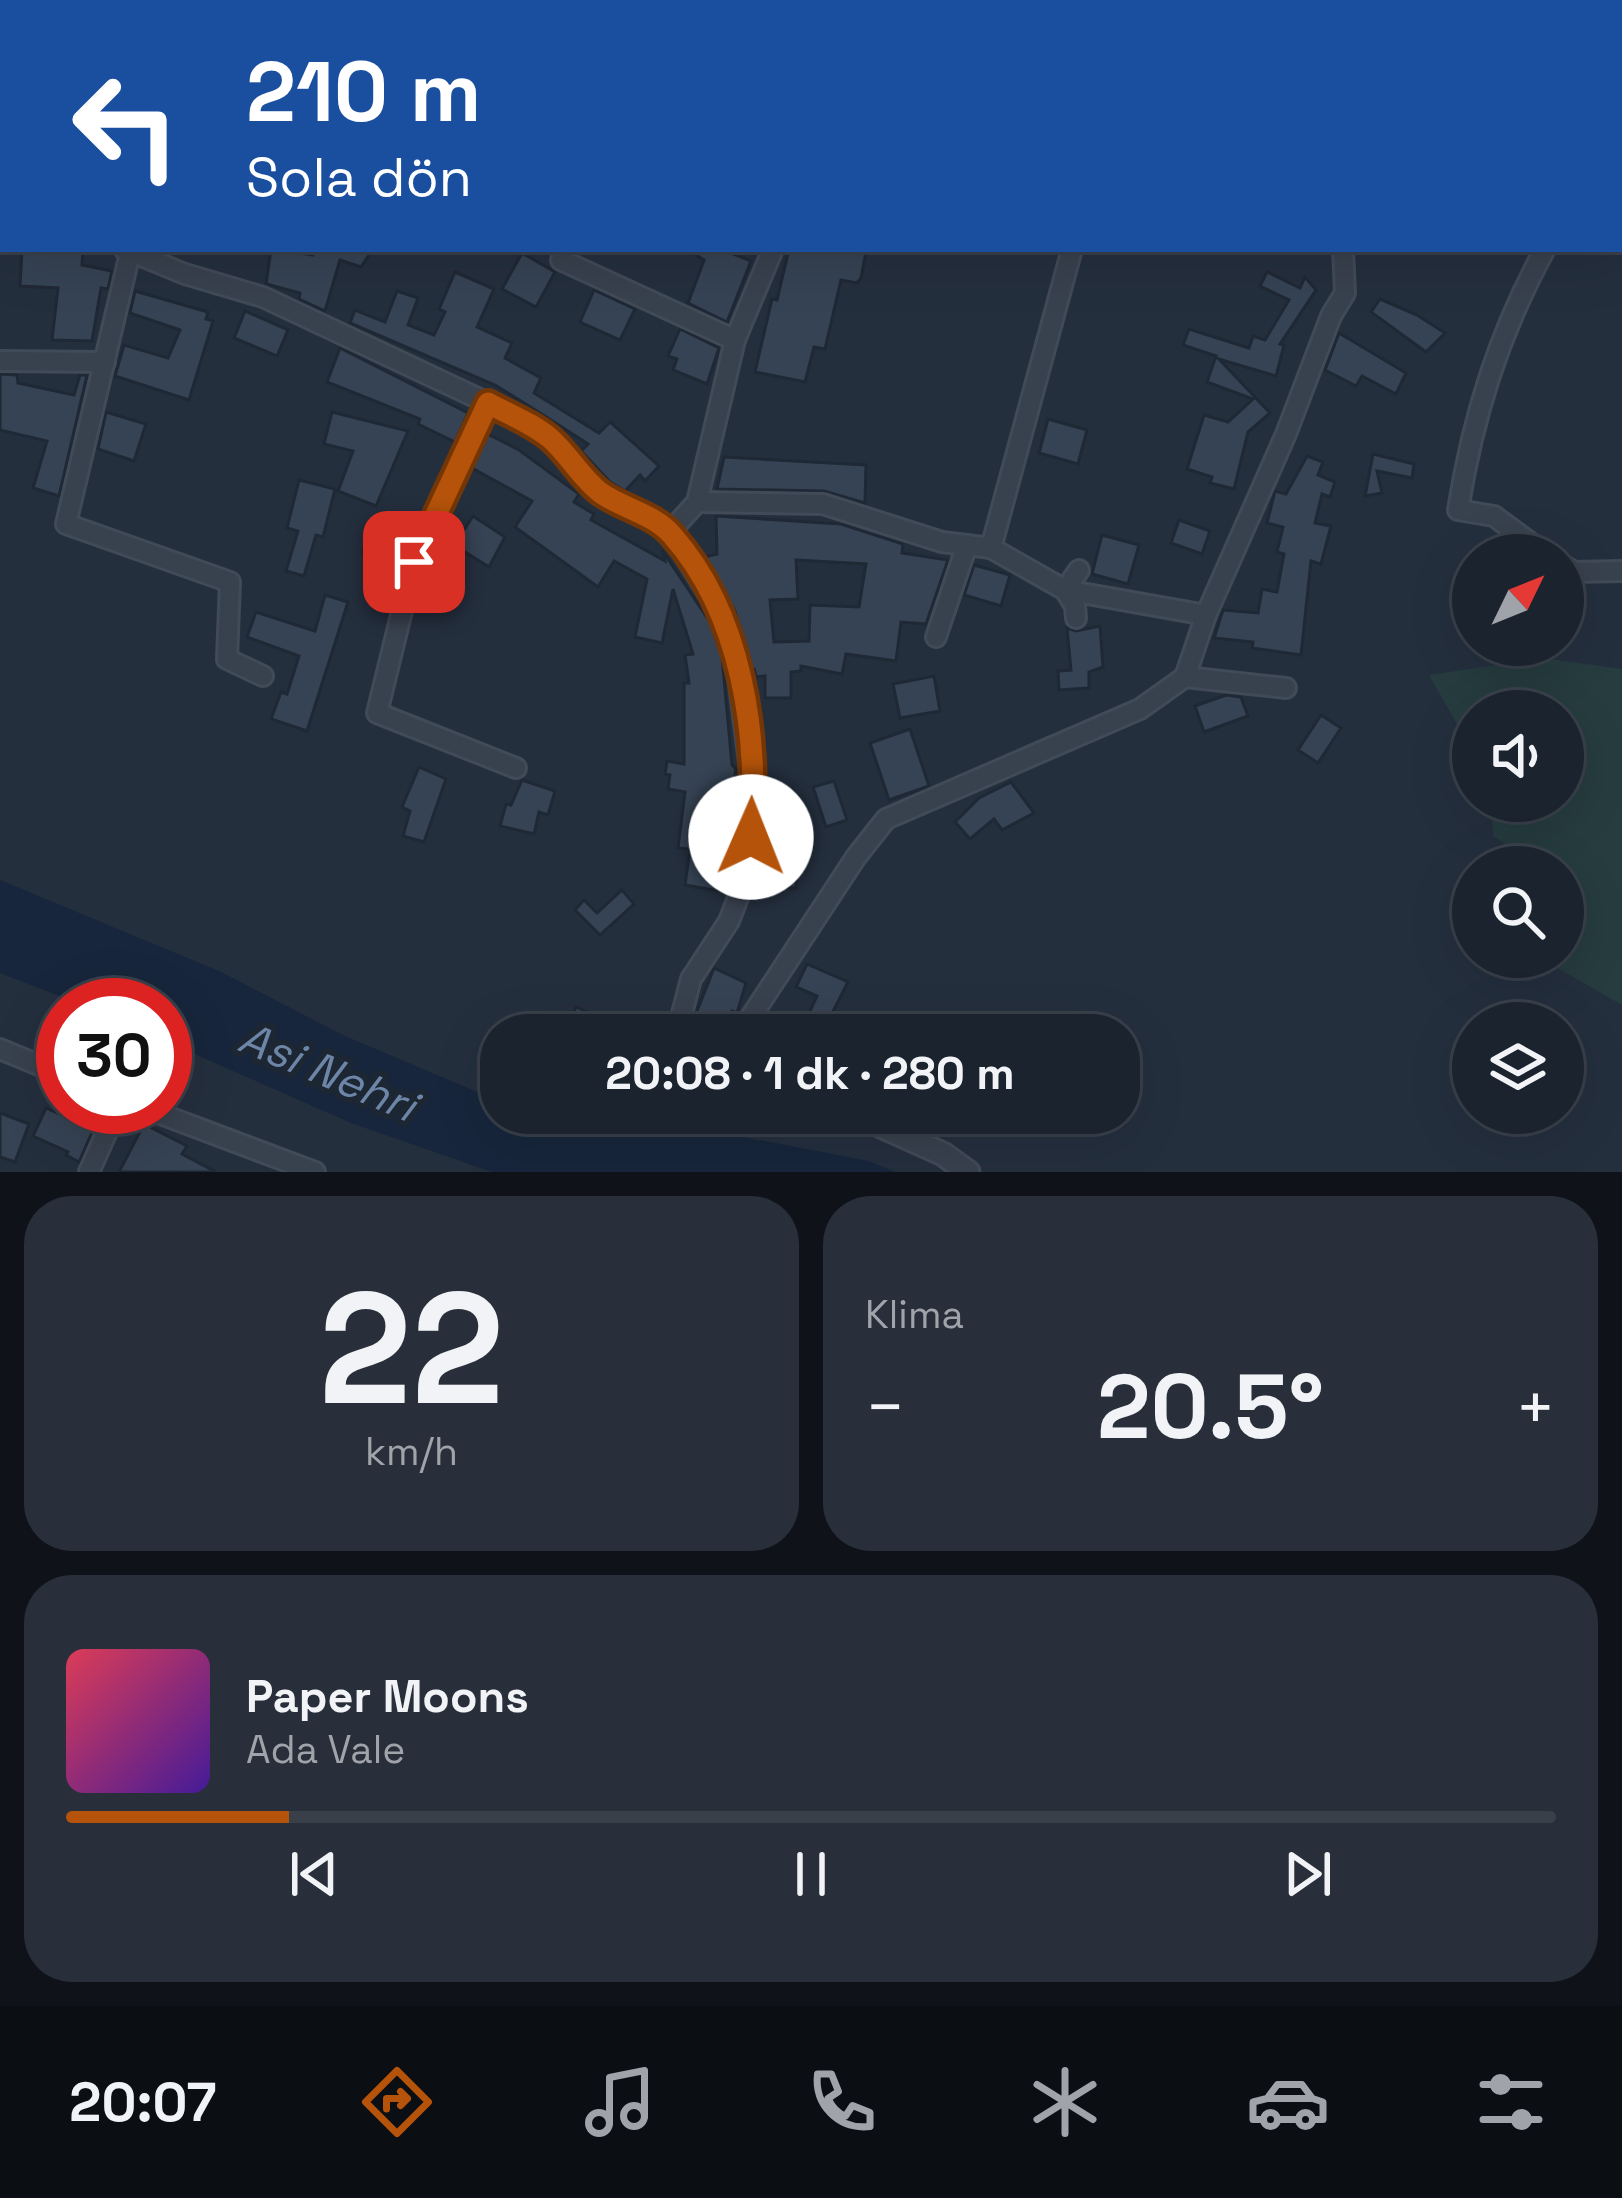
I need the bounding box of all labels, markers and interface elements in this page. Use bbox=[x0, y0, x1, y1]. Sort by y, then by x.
text: 210 m bbox=[246, 38, 481, 146]
icon: left bbox=[48, 48, 204, 204]
text: Sola dön bbox=[246, 143, 472, 212]
pin bbox=[363, 511, 465, 613]
icon: arrive bbox=[381, 529, 447, 595]
north arrow bbox=[1452, 534, 1584, 666]
map controls bbox=[1452, 534, 1584, 1134]
button: sound bbox=[1452, 690, 1584, 822]
position arrow bbox=[688, 774, 814, 900]
button: search bbox=[1452, 846, 1584, 978]
speed limit sign: 30 bbox=[36, 978, 192, 1134]
button: layers bbox=[1452, 1002, 1584, 1134]
water label: Asi Nehri bbox=[231, 1009, 429, 1136]
text: 20:08 · 1 dk · 280 m bbox=[605, 1045, 1015, 1102]
text: 22 bbox=[319, 1249, 504, 1449]
text: Klima bbox=[865, 1290, 964, 1339]
text: 20.5° bbox=[1097, 1349, 1324, 1464]
text: − bbox=[865, 1365, 906, 1449]
text: + bbox=[1515, 1365, 1556, 1449]
text: km/h bbox=[365, 1427, 458, 1476]
text: Paper Moons bbox=[246, 1668, 529, 1725]
text: Ada Vale bbox=[246, 1725, 405, 1774]
icon: previous bbox=[281, 1841, 347, 1907]
icon: pause bbox=[778, 1841, 844, 1907]
icon: next bbox=[1275, 1841, 1341, 1907]
icon: directions bbox=[355, 2060, 439, 2144]
icon: music bbox=[578, 2060, 662, 2144]
icon: phone bbox=[800, 2060, 884, 2144]
icon: climate bbox=[1023, 2060, 1107, 2144]
icon: car bbox=[1246, 2060, 1330, 2144]
icon: filters bbox=[1469, 2060, 1553, 2144]
text: 20:07 bbox=[69, 2068, 216, 2137]

